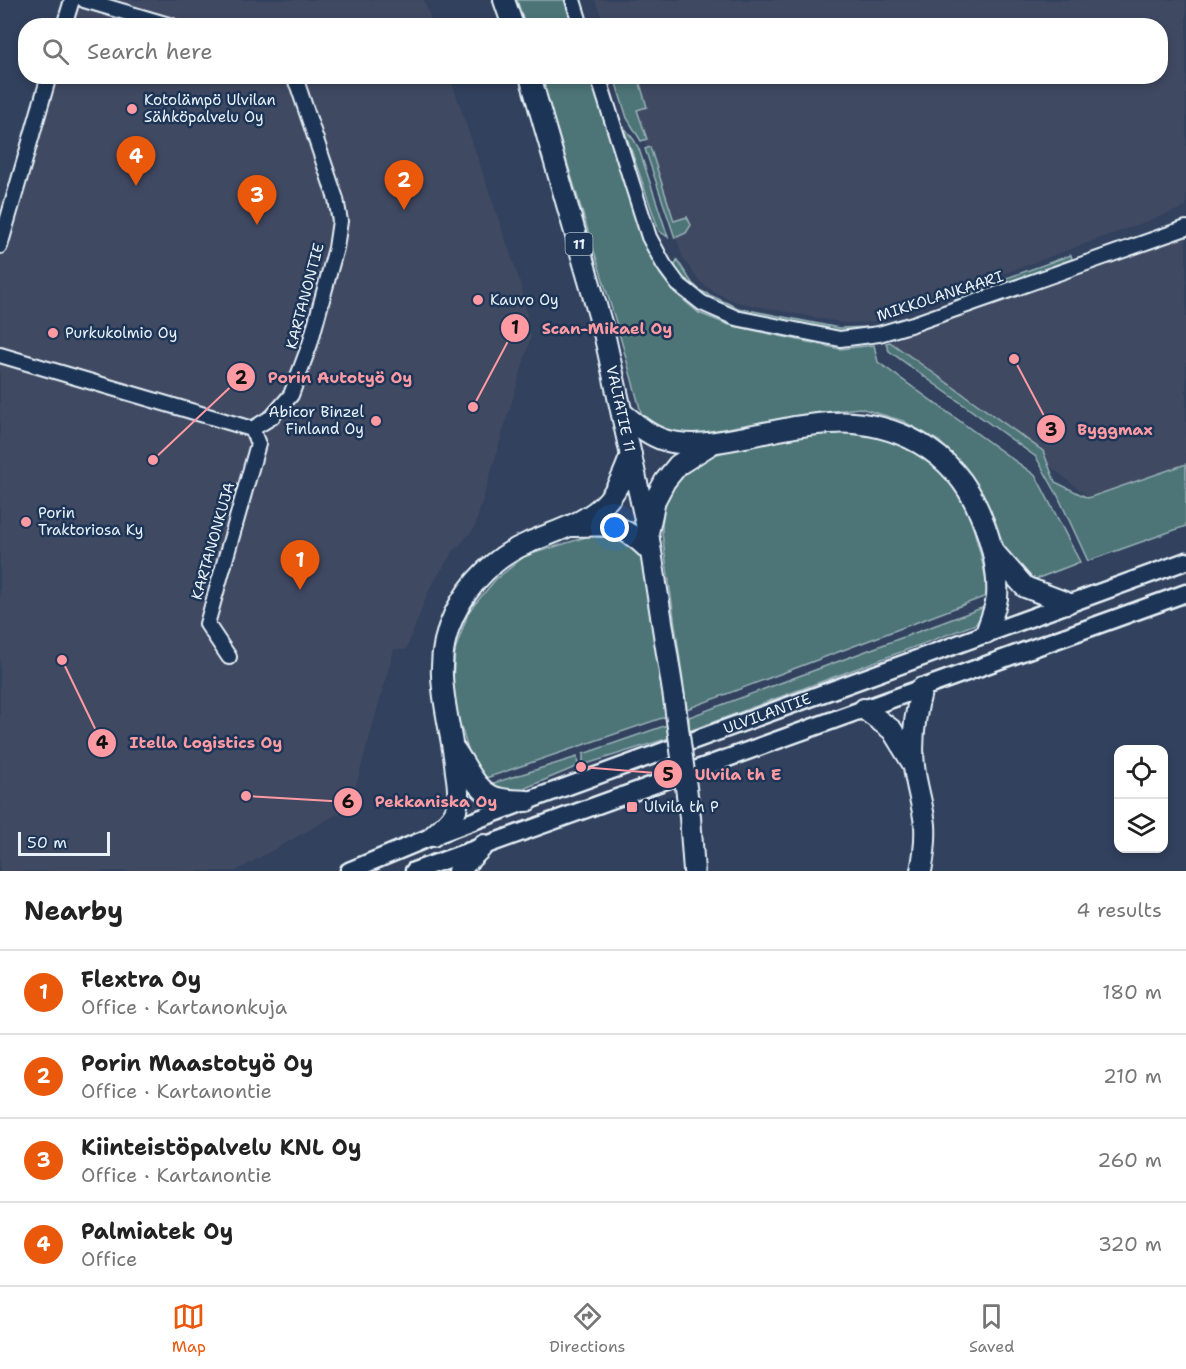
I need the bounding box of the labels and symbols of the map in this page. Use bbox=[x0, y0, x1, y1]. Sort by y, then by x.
place label: Kotolämpö Ulvilan Sähköpalvelu Oy bbox=[144, 90, 276, 127]
marker: Kotolämpö Ulvilan Sähköpalvelu Oy bbox=[125, 102, 139, 116]
pin: 4 bbox=[116, 136, 156, 186]
pin: 2 bbox=[384, 160, 424, 210]
pin: 3 bbox=[238, 176, 276, 225]
road number: 11 bbox=[566, 233, 592, 255]
street label: KARTANONTIE bbox=[281, 241, 329, 351]
street label: MIKKOLANKAARI bbox=[874, 266, 1006, 326]
place label: Kauvo Oy bbox=[490, 290, 559, 310]
marker: Kauvo Oy bbox=[471, 293, 485, 307]
callout: Scan-Mikael Oy bbox=[500, 311, 685, 345]
text: 1 bbox=[511, 316, 519, 340]
text: Scan-Mikael Oy bbox=[542, 318, 672, 339]
place label: Purkukolmio Oy bbox=[65, 323, 177, 343]
marker: Purkukolmio Oy bbox=[46, 326, 60, 340]
callout: Porin Autotyö Oy bbox=[226, 360, 424, 394]
street label: VALTATIE 11 bbox=[601, 364, 640, 454]
text: 2 bbox=[235, 366, 248, 390]
text: Porin Autotyö Oy bbox=[268, 367, 412, 388]
place label: Abicor Binzel Finland Oy bbox=[269, 402, 364, 439]
callout: Byggmax bbox=[1036, 412, 1165, 446]
marker: Abicor Binzel Finland Oy bbox=[369, 414, 383, 428]
text: 3 bbox=[1045, 418, 1057, 442]
text: Byggmax bbox=[1077, 419, 1153, 440]
street label: KARTANONKUJA bbox=[187, 480, 239, 602]
place label: Porin Traktoriosa Ky bbox=[38, 503, 143, 540]
your location bbox=[600, 513, 629, 542]
marker: Porin Traktoriosa Ky bbox=[19, 515, 33, 529]
pin: 1 bbox=[280, 540, 320, 590]
street label: ULVILANTIE bbox=[721, 688, 814, 739]
callout: Itella Logistics Oy bbox=[87, 726, 294, 760]
text: 4 bbox=[96, 731, 109, 755]
text: Itella Logistics Oy bbox=[130, 732, 282, 753]
callout: Ulvila th E bbox=[653, 757, 794, 791]
text: 5 bbox=[662, 763, 674, 787]
text: Ulvila th E bbox=[695, 764, 781, 785]
callout: Pekkaniska Oy bbox=[333, 785, 509, 819]
text: 6 bbox=[342, 790, 354, 814]
text: Pekkaniska Oy bbox=[375, 791, 497, 812]
place label: Ulvila th P bbox=[644, 797, 719, 817]
marker: Ulvila th P bbox=[625, 800, 639, 814]
scale bar bbox=[18, 829, 110, 856]

